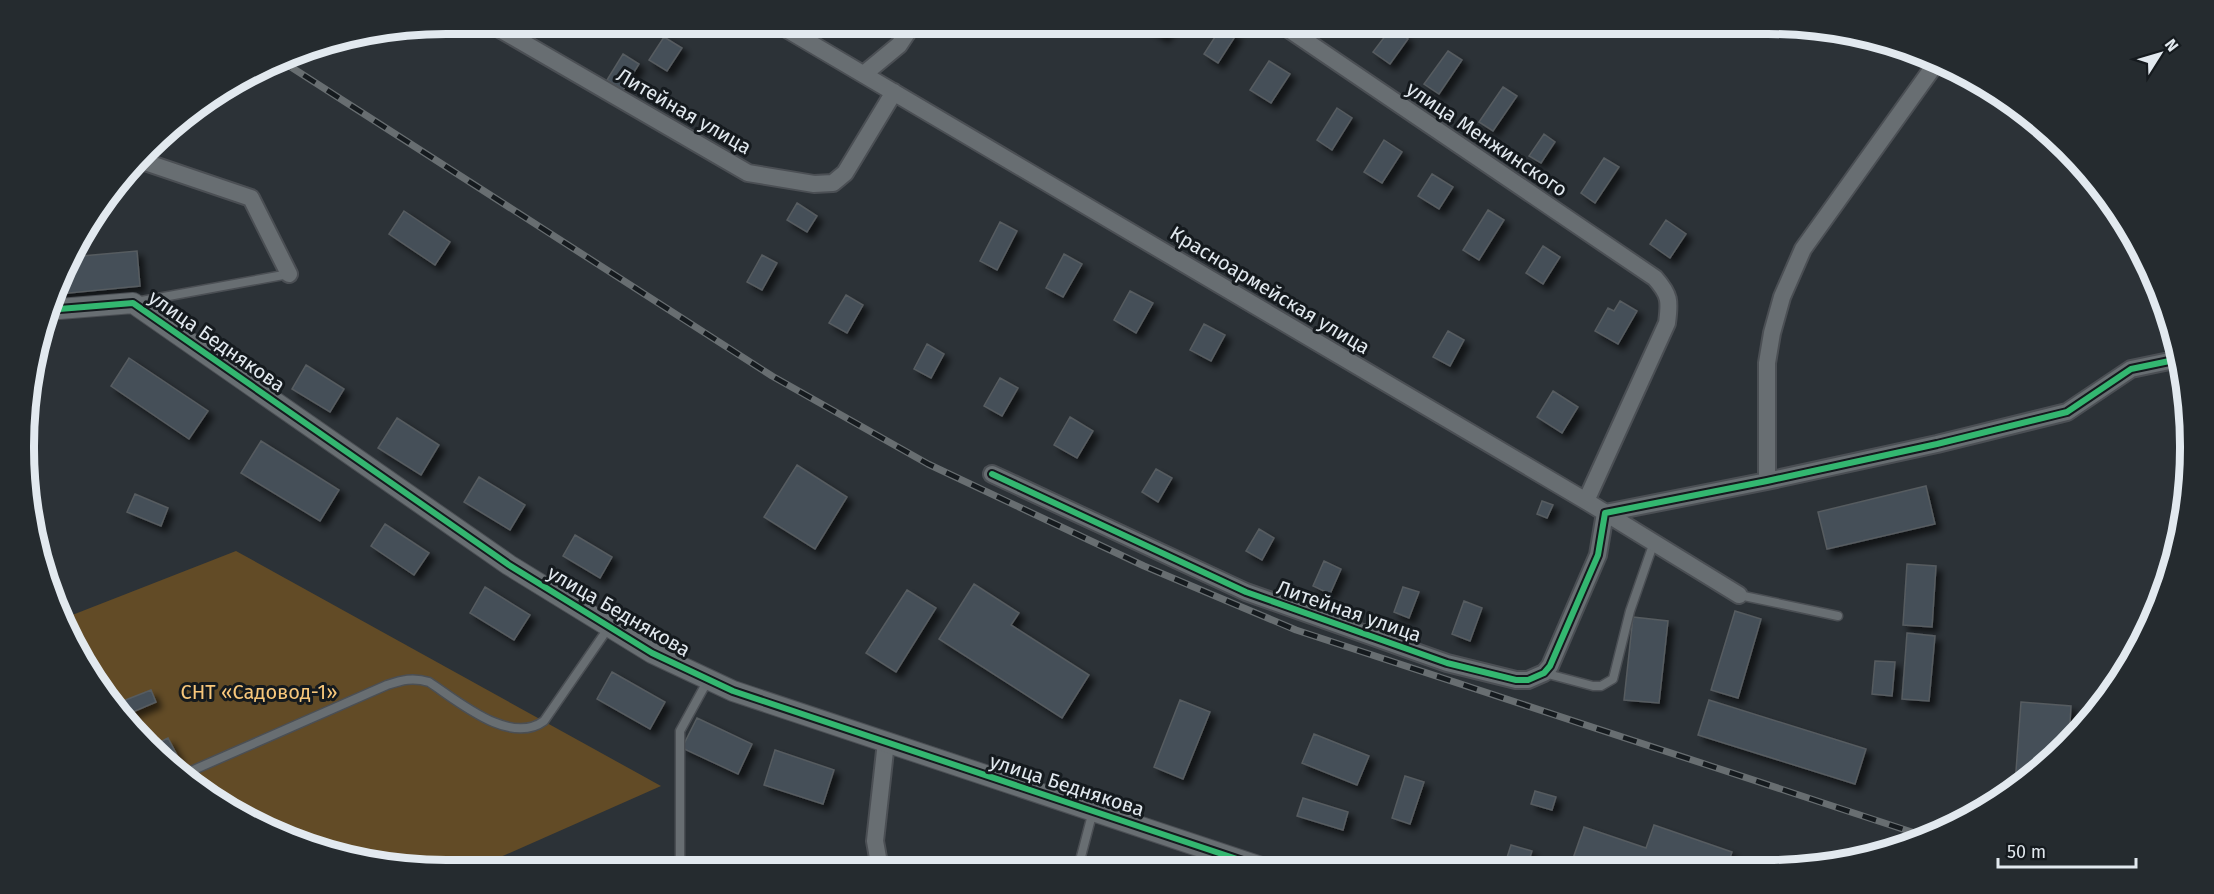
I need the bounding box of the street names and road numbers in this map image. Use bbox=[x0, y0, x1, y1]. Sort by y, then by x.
street label: Литейная улица bbox=[612, 63, 756, 159]
street label: улица Менжинского bbox=[1402, 76, 1572, 202]
street label: Красноармейская улица bbox=[1166, 221, 1374, 359]
street label: улица Беднякова bbox=[144, 285, 290, 397]
street label: улица Беднякова bbox=[543, 560, 695, 662]
street label: Литейная улица bbox=[1274, 575, 1424, 647]
street label: улица Беднякова bbox=[987, 749, 1147, 821]

